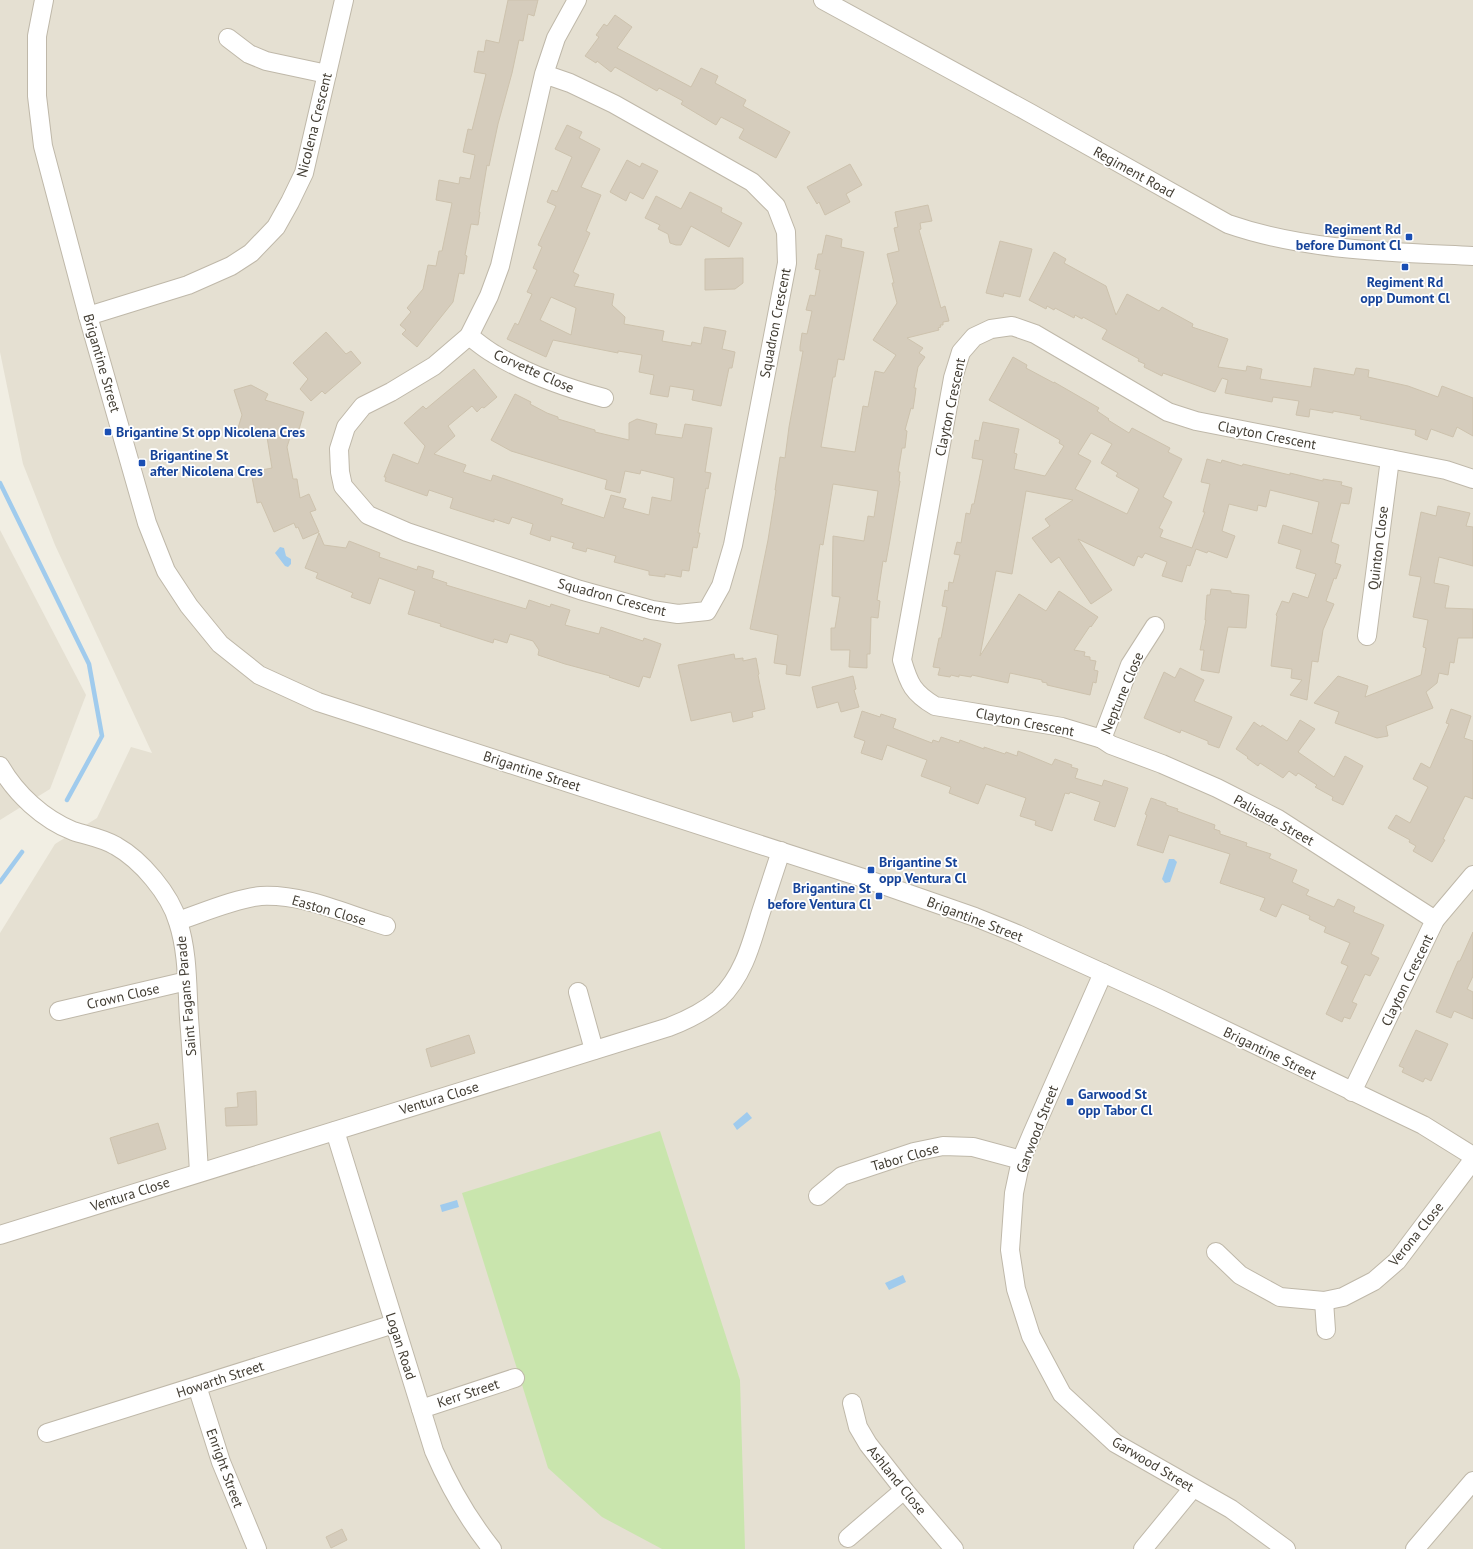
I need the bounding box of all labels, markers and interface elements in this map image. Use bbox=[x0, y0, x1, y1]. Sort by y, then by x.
street label: Nicolena Crescent bbox=[292, 71, 336, 179]
street label: Regiment Road bbox=[1090, 142, 1178, 202]
place label: Regiment Rd before Dumont Cl bbox=[1296, 220, 1402, 254]
marker: Regiment Rd before Dumont Cl bbox=[1404, 232, 1414, 242]
marker: Regiment Rd opp Dumont Cl bbox=[1400, 262, 1410, 272]
street label: Squadron Crescent bbox=[756, 266, 795, 380]
place label: Regiment Rd opp Dumont Cl bbox=[1360, 273, 1451, 307]
street label: Brigantine Street bbox=[79, 312, 125, 415]
street label: Corvette Close bbox=[491, 345, 577, 397]
street label: Clayton Crescent bbox=[931, 356, 969, 458]
street label: Clayton Crescent bbox=[1216, 417, 1318, 453]
place label: Brigantine St opp Nicolena Cres bbox=[116, 423, 305, 441]
marker: Brigantine St opp Nicolena Cres bbox=[103, 427, 113, 437]
place label: Brigantine St after Nicolena Cres bbox=[150, 446, 263, 480]
marker: Brigantine St after Nicolena Cres bbox=[137, 458, 147, 468]
street label: Quinton Close bbox=[1364, 505, 1392, 591]
street label: Squadron Crescent bbox=[556, 574, 669, 620]
street label: Neptune Close bbox=[1097, 649, 1147, 737]
street label: Clayton Crescent bbox=[974, 704, 1076, 740]
street label: Brigantine Street bbox=[481, 747, 583, 795]
street label: Palisade Street bbox=[1231, 791, 1318, 850]
place label: Brigantine St opp Ventura Cl bbox=[879, 853, 967, 887]
marker: Brigantine St opp Ventura Cl bbox=[866, 865, 876, 875]
place label: Brigantine St before Ventura Cl bbox=[768, 879, 872, 913]
street label: Easton Close bbox=[290, 891, 368, 929]
marker: Brigantine St before Ventura Cl bbox=[874, 891, 884, 901]
street label: Brigantine Street bbox=[924, 892, 1026, 946]
street label: Clayton Crescent bbox=[1377, 931, 1437, 1029]
street label: Saint Fagans Parade bbox=[172, 935, 200, 1057]
street label: Crown Close bbox=[85, 979, 161, 1013]
street label: Brigantine Street bbox=[1220, 1023, 1320, 1083]
street label: Ventura Close bbox=[396, 1077, 481, 1119]
street label: Garwood Street bbox=[1012, 1082, 1062, 1175]
place label: Garwood St opp Tabor Cl bbox=[1078, 1085, 1153, 1119]
marker: Garwood St opp Tabor Cl bbox=[1065, 1097, 1075, 1107]
street label: Tabor Close bbox=[869, 1139, 941, 1175]
street label: Ventura Close bbox=[87, 1173, 172, 1216]
street label: Verona Close bbox=[1384, 1198, 1447, 1271]
street label: Logan Road bbox=[382, 1310, 420, 1382]
street label: Howarth Street bbox=[174, 1356, 266, 1402]
street label: Kerr Street bbox=[435, 1374, 501, 1411]
street label: Enright Street bbox=[202, 1426, 248, 1510]
street label: Garwood Street bbox=[1109, 1432, 1197, 1496]
street label: Ashland Close bbox=[863, 1442, 931, 1518]

